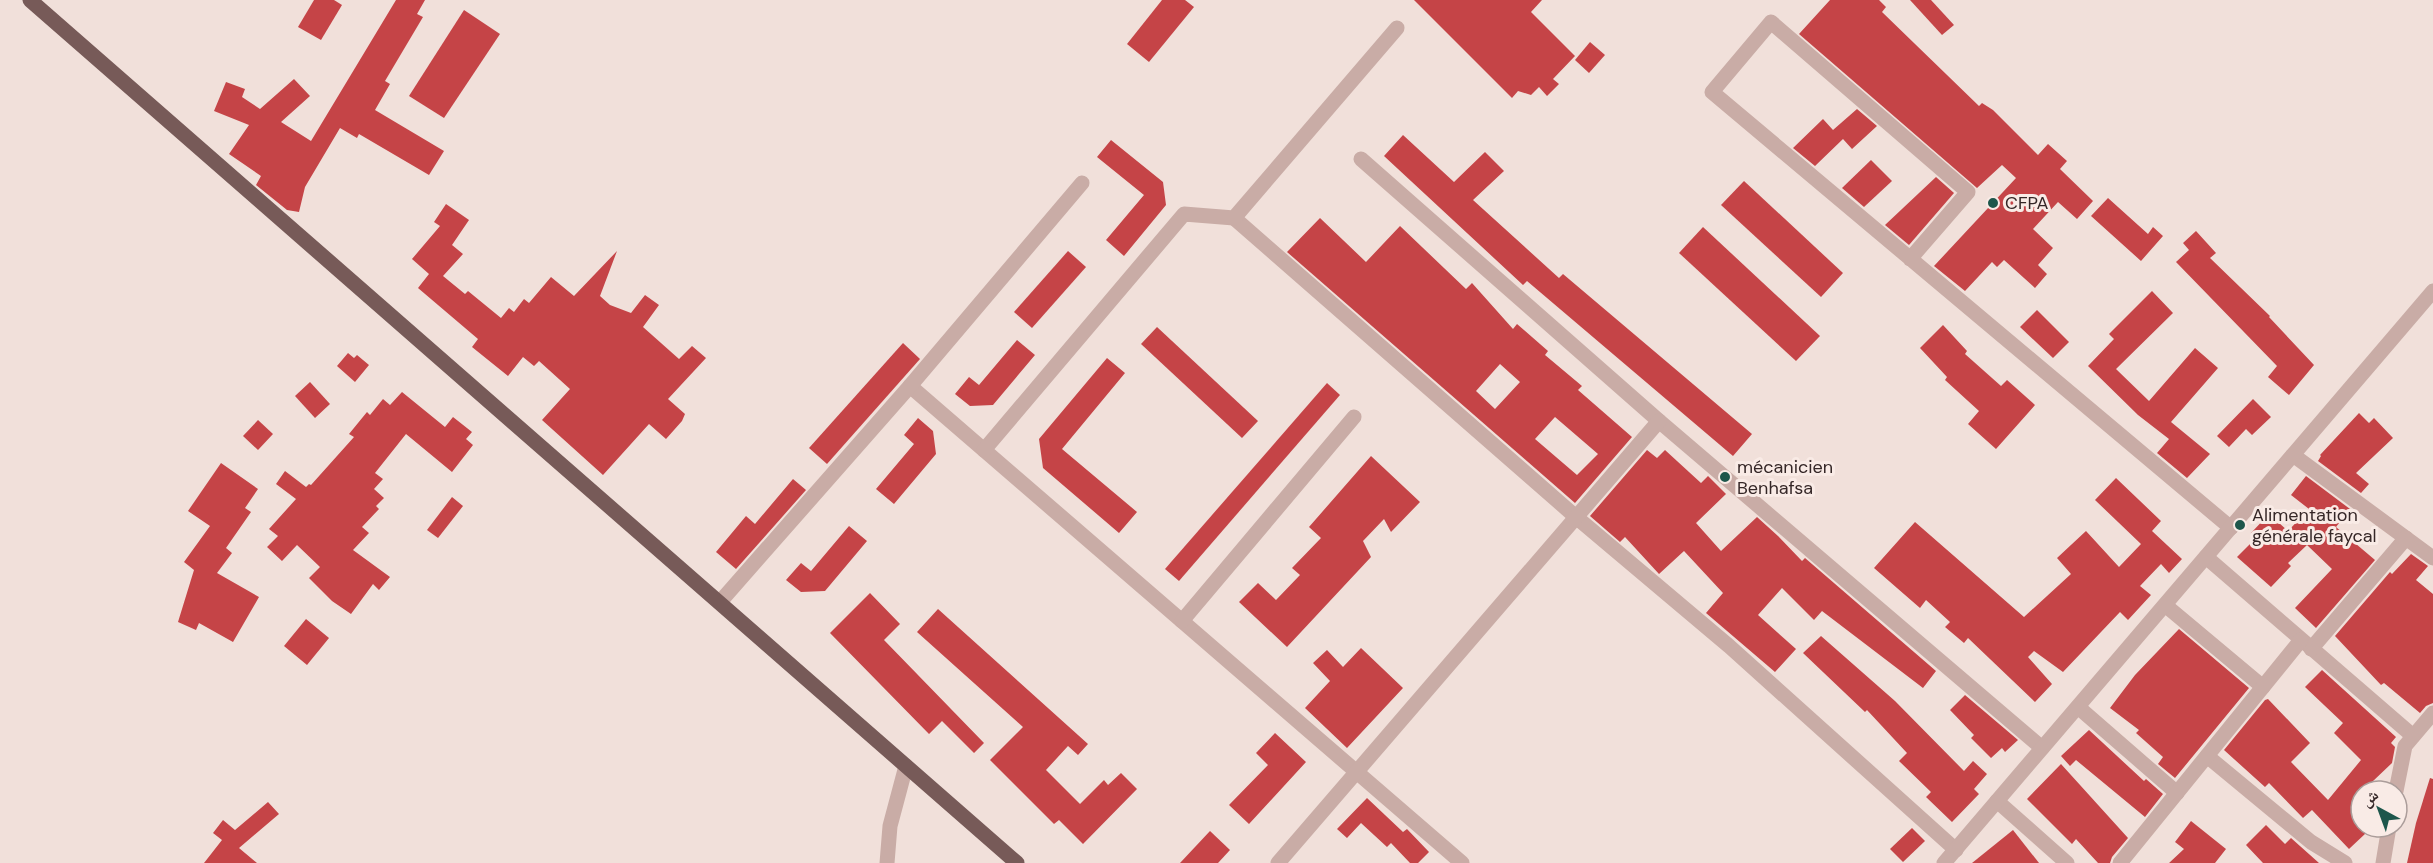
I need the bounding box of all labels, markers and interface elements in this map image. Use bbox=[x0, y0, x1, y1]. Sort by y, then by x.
place label: CFPA bbox=[2005, 191, 2048, 215]
marker: CFPA bbox=[1986, 196, 2000, 210]
place label: mécanicien Benhafsa bbox=[1737, 455, 1833, 500]
marker: mécanicien Benhafsa bbox=[1718, 470, 1732, 484]
place label: Alimentation générale faycal bbox=[2252, 503, 2377, 548]
marker: Alimentation générale faycal bbox=[2233, 518, 2247, 532]
north arrow bbox=[2349, 779, 2409, 839]
text: ش bbox=[2356, 785, 2383, 812]

